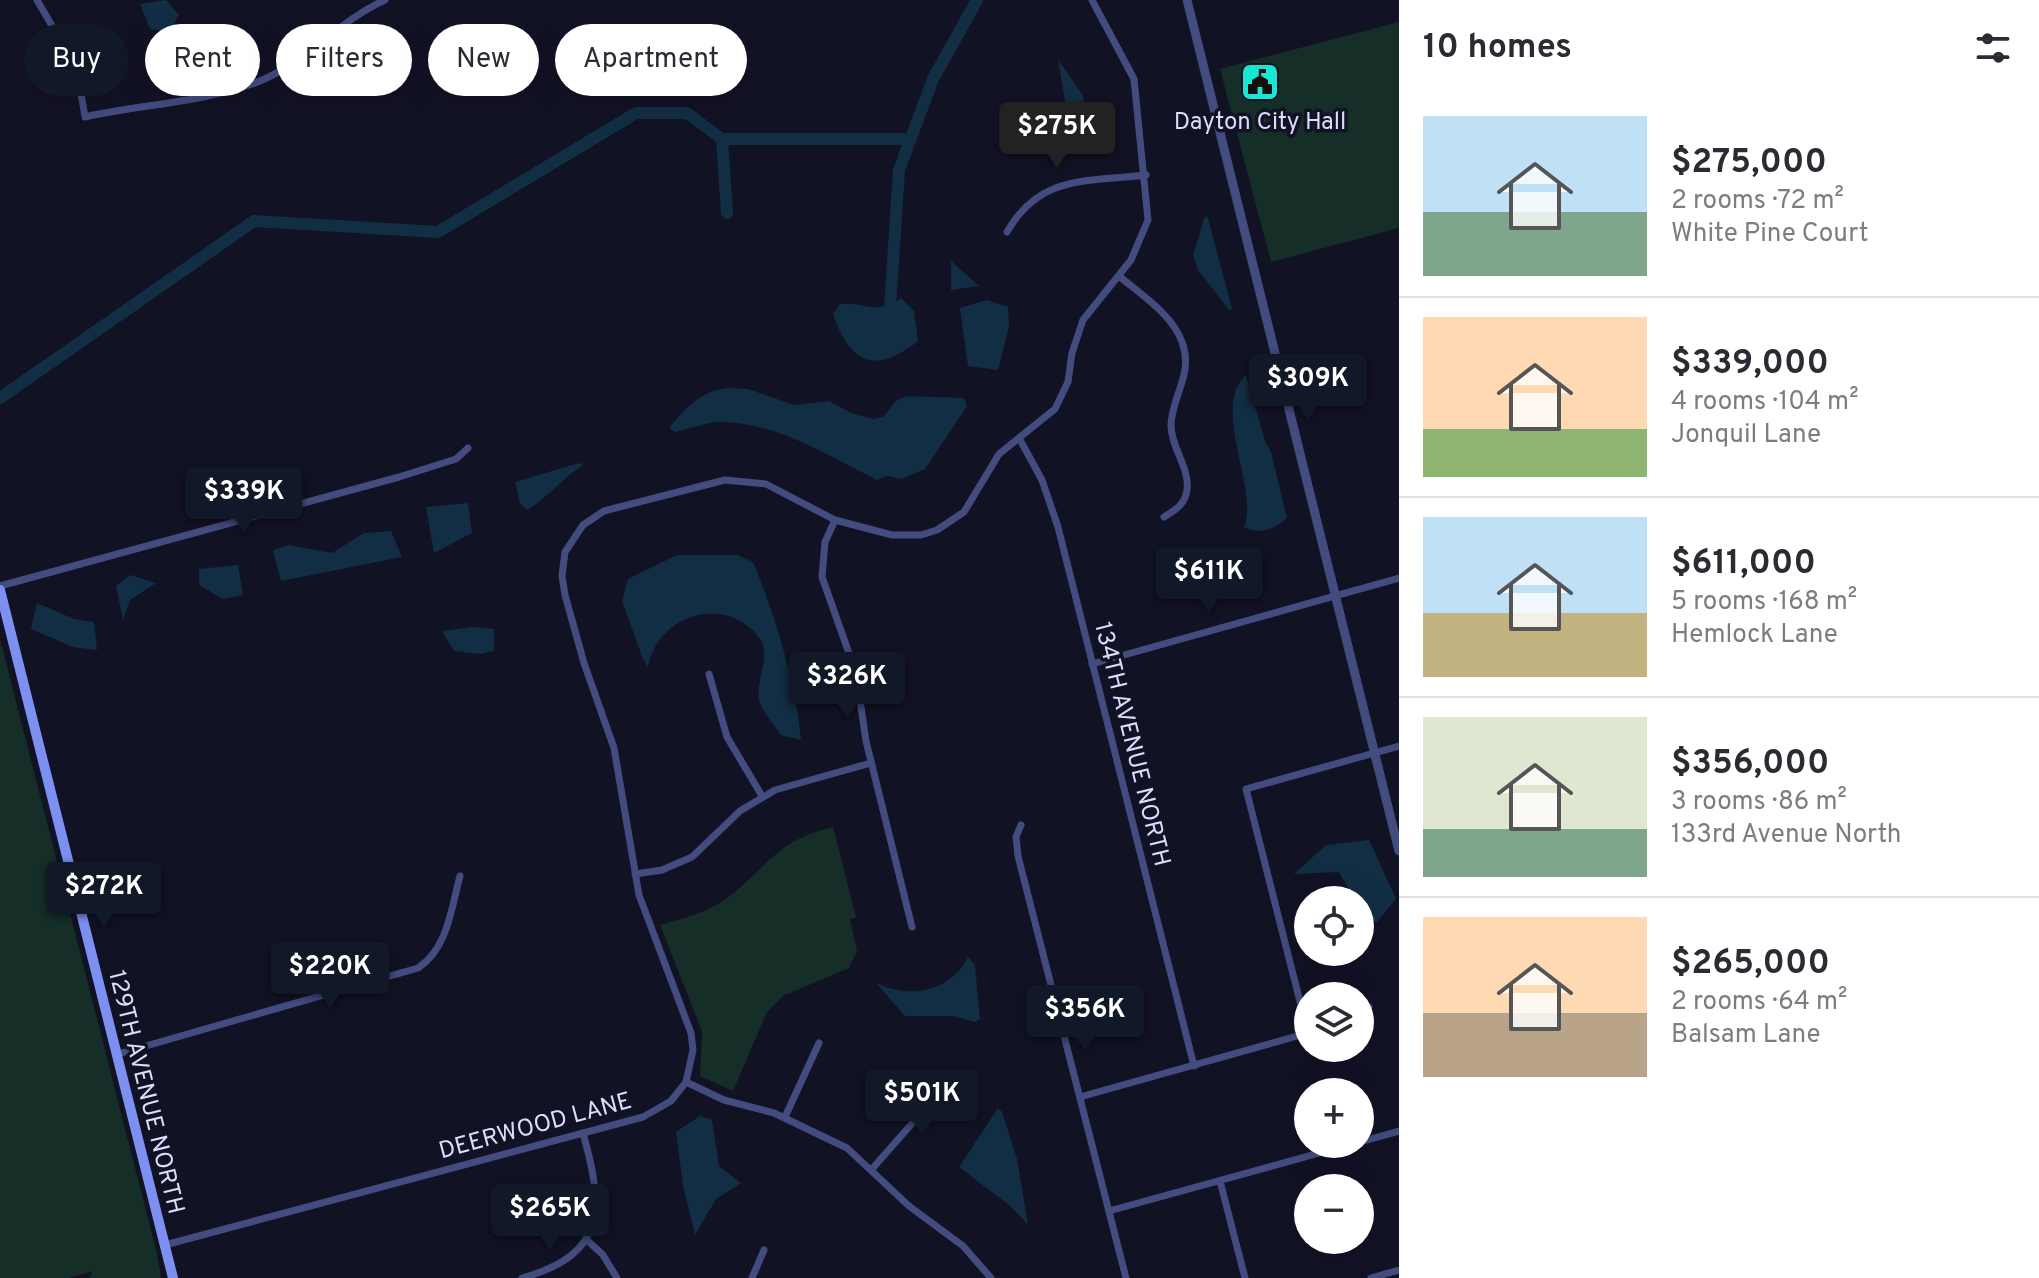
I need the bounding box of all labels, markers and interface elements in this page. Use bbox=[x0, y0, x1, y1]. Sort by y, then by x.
chip: Buy bbox=[24, 24, 129, 96]
chip: Rent bbox=[145, 24, 260, 96]
chip: Filters bbox=[276, 24, 412, 96]
chip: New bbox=[428, 24, 539, 96]
chip: Apartment bbox=[555, 24, 747, 96]
icon: filters bbox=[1971, 26, 2015, 70]
text: 10 homes bbox=[1423, 27, 1572, 70]
public building icon: Dayton City Hall bbox=[1239, 61, 1281, 103]
pin: $275K bbox=[1001, 102, 1113, 170]
place label: Dayton City Hall bbox=[1174, 108, 1346, 138]
text: $275K bbox=[1017, 111, 1097, 144]
text: $275,000 bbox=[1671, 142, 1827, 185]
icon: home bbox=[1487, 148, 1583, 244]
text: 2 rooms · 72 m² bbox=[1671, 185, 1844, 218]
text: White Pine Court bbox=[1671, 218, 1868, 251]
text: $339,000 bbox=[1671, 343, 1829, 386]
icon: home bbox=[1487, 349, 1583, 445]
pin: $309K bbox=[1252, 354, 1364, 422]
text: $309K bbox=[1267, 363, 1349, 396]
text: 4 rooms · 104 m² bbox=[1671, 386, 1859, 419]
text: Jonquil Lane bbox=[1671, 419, 1821, 452]
pin: $339K bbox=[188, 467, 300, 535]
text: $339K bbox=[203, 476, 285, 509]
text: $611,000 bbox=[1671, 543, 1816, 586]
pin: $611K bbox=[1153, 547, 1265, 615]
icon: home bbox=[1487, 549, 1583, 645]
text: $611K bbox=[1174, 556, 1244, 589]
text: 5 rooms · 168 m² bbox=[1671, 586, 1857, 619]
street label: 134TH AVENUE NORTH bbox=[1086, 619, 1176, 870]
text: Hemlock Lane bbox=[1671, 619, 1838, 652]
pin: $326K bbox=[791, 652, 903, 720]
text: $326K bbox=[806, 661, 888, 694]
text: $356,000 bbox=[1671, 743, 1829, 786]
icon: home bbox=[1487, 749, 1583, 845]
text: 3 rooms · 86 m² bbox=[1671, 786, 1847, 819]
text: 133rd Avenue North bbox=[1671, 819, 1902, 852]
pin: $272K bbox=[48, 862, 160, 930]
text: $272K bbox=[64, 871, 144, 904]
map controls bbox=[1294, 886, 1374, 1254]
button: locate bbox=[1294, 886, 1374, 966]
pin: $220K bbox=[274, 942, 386, 1010]
text: $265,000 bbox=[1671, 943, 1830, 986]
icon: home bbox=[1487, 949, 1583, 1045]
text: $220K bbox=[289, 951, 372, 984]
street label: 129TH AVENUE NORTH bbox=[100, 967, 190, 1217]
button: layers bbox=[1294, 982, 1374, 1062]
pin: $356K bbox=[1029, 985, 1141, 1053]
text: 2 rooms · 64 m² bbox=[1671, 986, 1847, 1019]
text: $356K bbox=[1044, 994, 1126, 1027]
text: Balsam Lane bbox=[1671, 1019, 1820, 1052]
pin: $501K bbox=[866, 1069, 978, 1137]
text: $501K bbox=[883, 1078, 961, 1111]
button: + bbox=[1294, 1078, 1374, 1158]
street label: DEERWOOD LANE bbox=[436, 1087, 635, 1167]
button: − bbox=[1294, 1174, 1374, 1254]
pin: $265K bbox=[494, 1184, 606, 1252]
text: $265K bbox=[509, 1193, 591, 1226]

